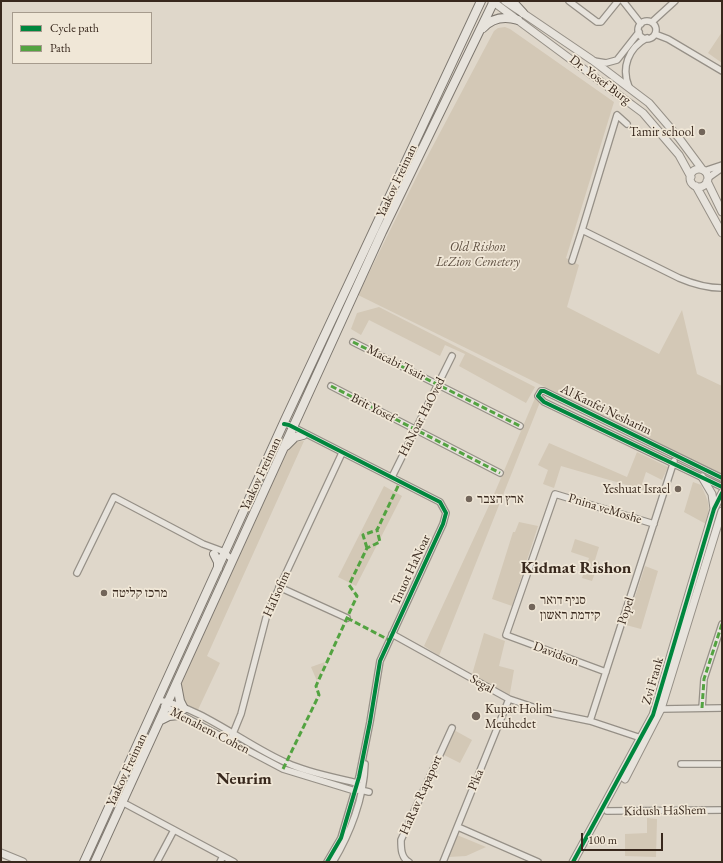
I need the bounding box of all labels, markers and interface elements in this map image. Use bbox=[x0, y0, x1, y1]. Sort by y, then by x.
legend bbox=[12, 12, 152, 64]
text: Cycle path bbox=[50, 20, 99, 36]
text: Path bbox=[50, 40, 71, 56]
street label: Dr. Yosef Burg bbox=[566, 52, 634, 108]
place label: Tamir school bbox=[629, 124, 694, 140]
marker: Tamir school bbox=[697, 127, 707, 137]
street label: Yaakov Freiman bbox=[373, 142, 421, 220]
park label: Old Rishon LeZion Cemetery bbox=[436, 239, 520, 270]
street label: Macabi Tsair bbox=[364, 342, 428, 384]
street label: HaNoar HaOved bbox=[395, 375, 449, 459]
street label: Al Kanfei Nesharim bbox=[558, 381, 654, 439]
street label: Brit Yosef bbox=[348, 390, 398, 426]
street label: Yaakov Freiman bbox=[237, 435, 285, 513]
place label: Yeshuat Israel bbox=[603, 481, 670, 497]
marker: Yeshuat Israel bbox=[673, 484, 683, 494]
street label: Pnina veMoshe bbox=[566, 490, 644, 528]
place label: ארץ הצבר bbox=[477, 491, 524, 507]
marker: ארץ הצבר bbox=[464, 494, 474, 504]
street label: Tnuot HaNoar bbox=[388, 532, 434, 608]
district label: Kidmat Rishon bbox=[521, 558, 631, 578]
street label: HaTsofim bbox=[260, 568, 294, 620]
place label: מרכז קליטה bbox=[112, 585, 167, 601]
marker: מרכז קליטה bbox=[99, 588, 109, 598]
place label: סניף דואר קידמת ראשון bbox=[540, 592, 600, 623]
street label: Popel bbox=[614, 595, 638, 627]
marker: סניף דואר קידמת ראשון bbox=[527, 602, 537, 612]
street label: Davidson bbox=[531, 639, 581, 669]
street label: Zvi Frank bbox=[639, 656, 667, 706]
street label: Segal bbox=[467, 671, 497, 697]
place label: Kupat Holim Meuhedet bbox=[485, 701, 552, 732]
street label: Menahem Cohen bbox=[168, 704, 252, 758]
marker: Kupat Holim Meuhedet bbox=[470, 710, 482, 722]
street label: Yaakov Freiman bbox=[103, 731, 151, 809]
street label: HaRav Rapaport bbox=[396, 753, 446, 837]
street label: Pika bbox=[465, 767, 487, 793]
district label: Neurim bbox=[216, 769, 272, 789]
street label: Kidush HaShem bbox=[624, 802, 706, 820]
scale bar bbox=[583, 825, 665, 851]
text: 100 m bbox=[588, 832, 617, 848]

